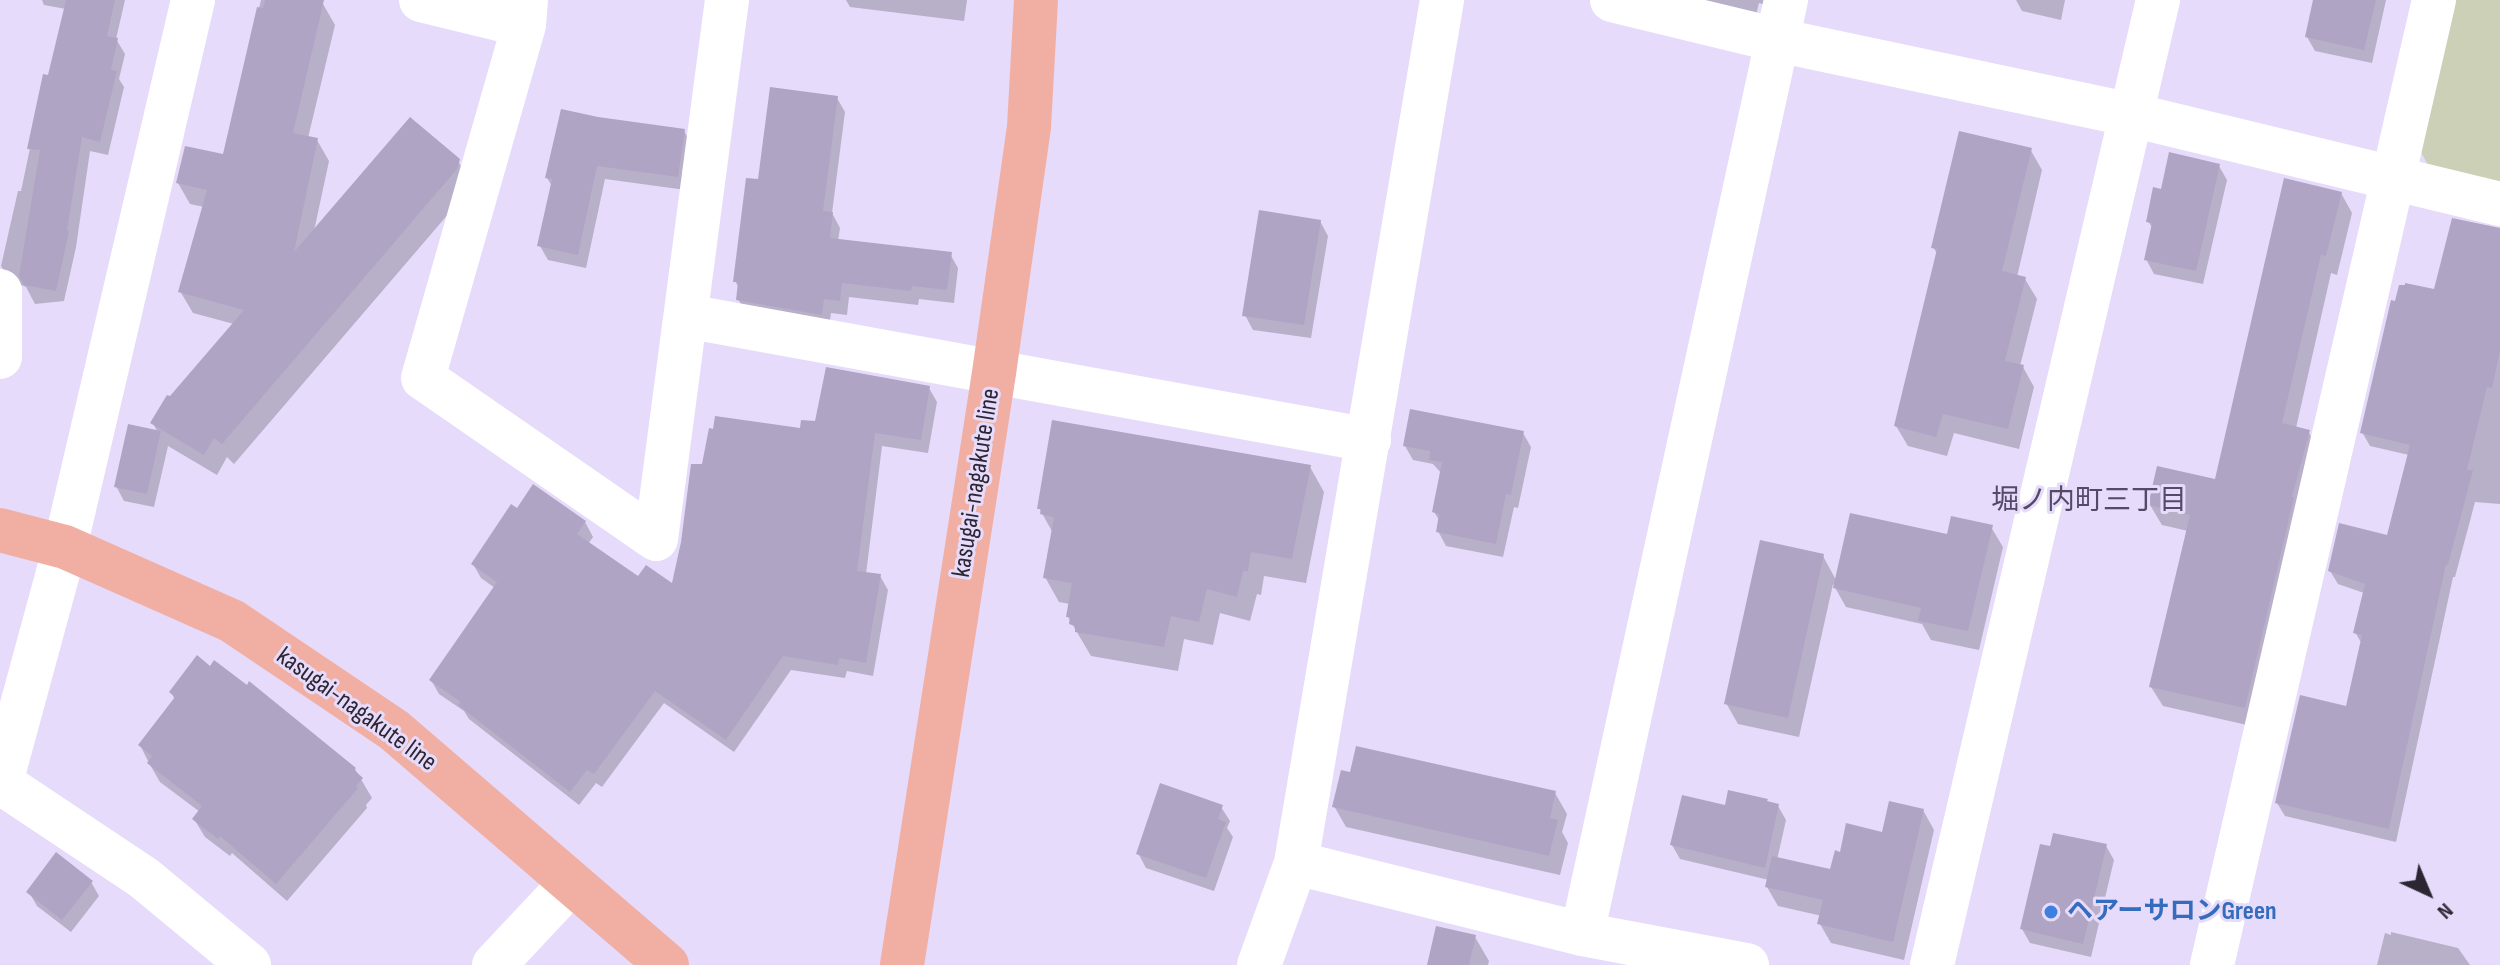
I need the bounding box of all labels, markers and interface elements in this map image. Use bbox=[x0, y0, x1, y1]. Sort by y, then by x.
street label: kasugai-nagakute line bbox=[947, 386, 1007, 580]
district label: 堀ノ内町三丁目 bbox=[1991, 485, 2187, 519]
street label: kasugai-nagakute line bbox=[270, 641, 442, 779]
north arrow bbox=[2388, 853, 2468, 933]
place label: ヘアーサロンGreen bbox=[2067, 896, 2277, 928]
text: N bbox=[2431, 897, 2459, 924]
marker: ヘアーサロンGreen bbox=[2042, 903, 2060, 921]

